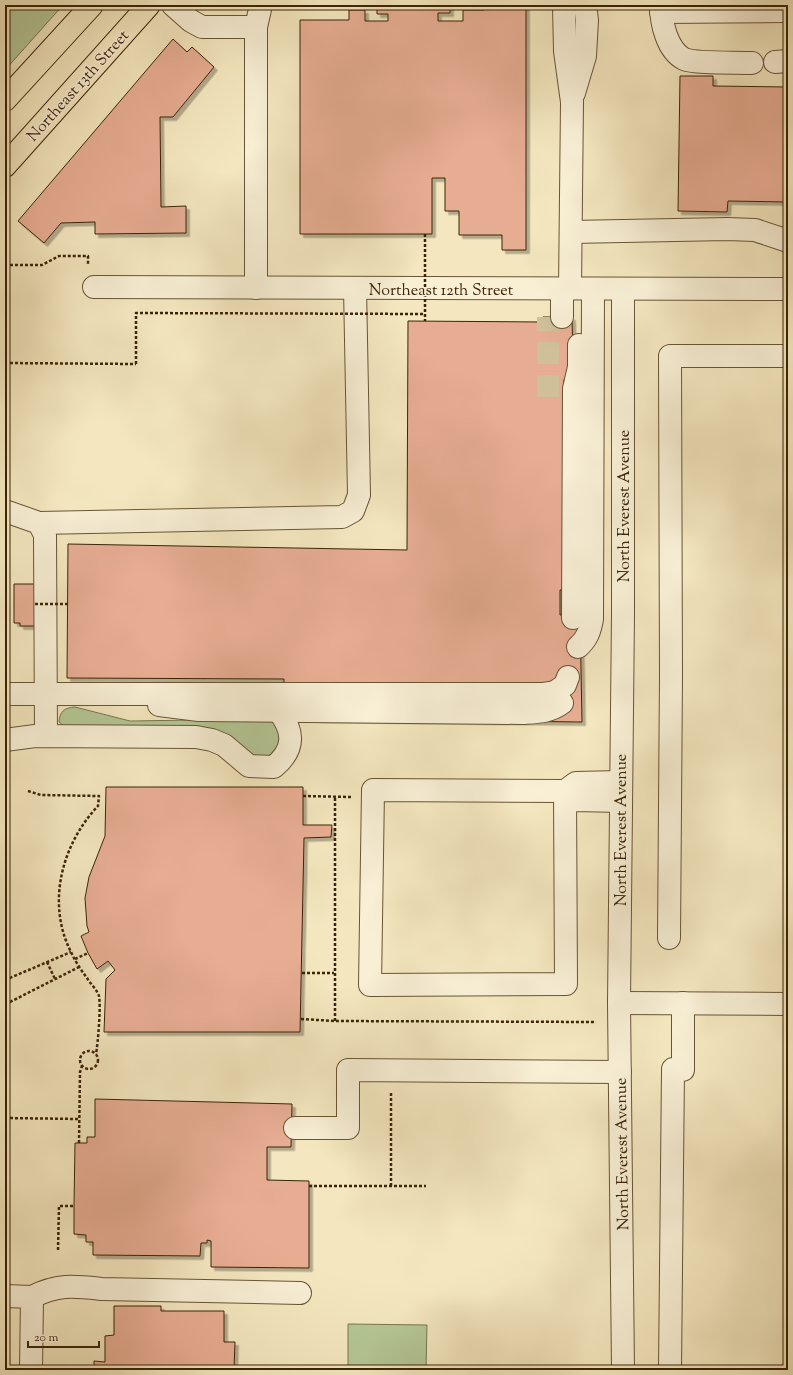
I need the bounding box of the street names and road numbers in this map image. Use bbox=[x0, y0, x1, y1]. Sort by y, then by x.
street label: Northeast 13th Street bbox=[22, 25, 136, 148]
street label: Northeast 12th Street bbox=[369, 280, 514, 303]
street label: North Everest Avenue bbox=[614, 430, 637, 582]
street label: North Everest Avenue bbox=[611, 754, 634, 906]
street label: North Everest Avenue bbox=[611, 1077, 636, 1230]

